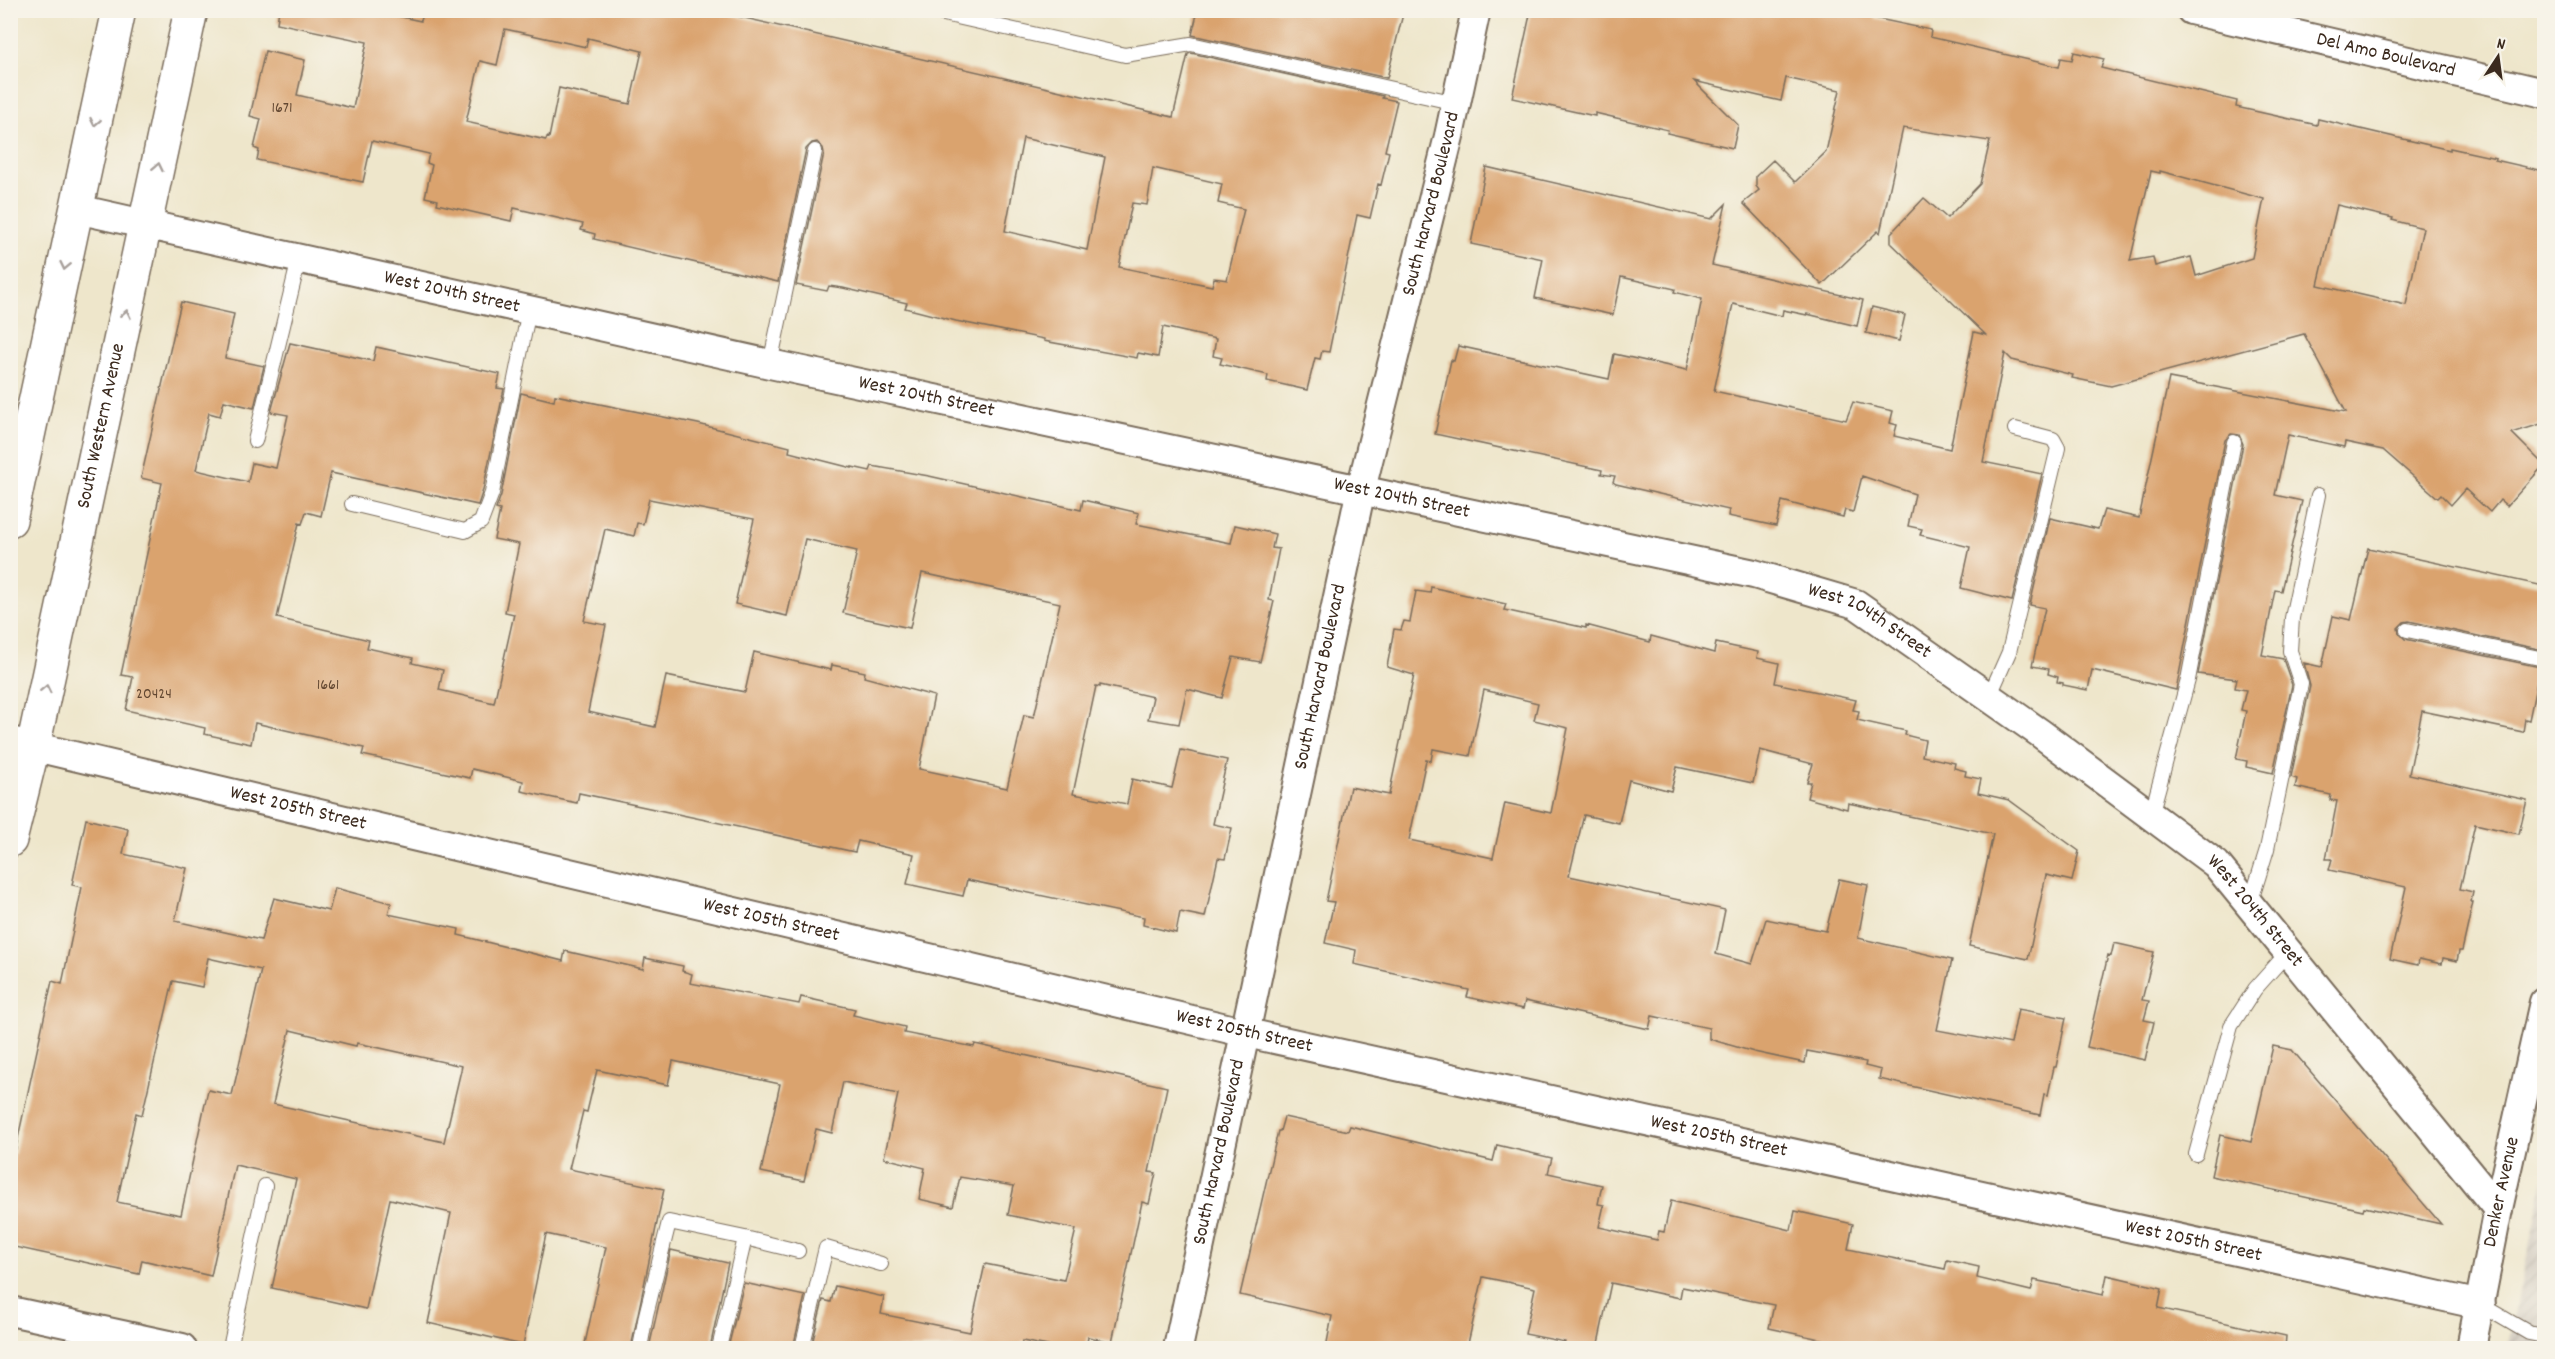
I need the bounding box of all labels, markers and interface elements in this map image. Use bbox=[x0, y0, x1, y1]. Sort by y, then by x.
street label: Del Amo Boulevard bbox=[2313, 26, 2458, 86]
north arrow bbox=[2468, 27, 2528, 87]
text: N bbox=[2494, 33, 2507, 57]
house number: 1671 bbox=[272, 97, 292, 120]
street label: South Harvard Boulevard bbox=[1396, 109, 1468, 299]
one-way arrow bbox=[89, 116, 102, 126]
one-way arrow bbox=[151, 162, 164, 172]
one-way arrow bbox=[59, 261, 72, 271]
street label: West 204th Street bbox=[381, 264, 522, 322]
one-way arrow bbox=[119, 309, 132, 319]
street label: South Western Avenue bbox=[70, 341, 133, 511]
street label: West 204th Street bbox=[856, 369, 997, 426]
street label: West 204th Street bbox=[1331, 471, 1472, 527]
street label: West 204th Street bbox=[1804, 577, 1937, 666]
street label: South Harvard Boulevard bbox=[1288, 582, 1354, 772]
house number: 1661 bbox=[317, 674, 339, 697]
house number: 20424 bbox=[136, 683, 172, 706]
one-way arrow bbox=[38, 685, 51, 695]
street label: West 205th Street bbox=[227, 779, 369, 839]
street label: West 204th Street bbox=[2201, 848, 2309, 974]
street label: West 205th Street bbox=[700, 891, 842, 950]
street label: West 205th Street bbox=[1173, 1003, 1315, 1061]
street label: South Harvard Boulevard bbox=[1186, 1057, 1253, 1248]
street label: West 205th Street bbox=[1648, 1108, 1790, 1166]
street label: Denker Avenue bbox=[2477, 1134, 2528, 1250]
street label: West 205th Street bbox=[2122, 1213, 2264, 1270]

